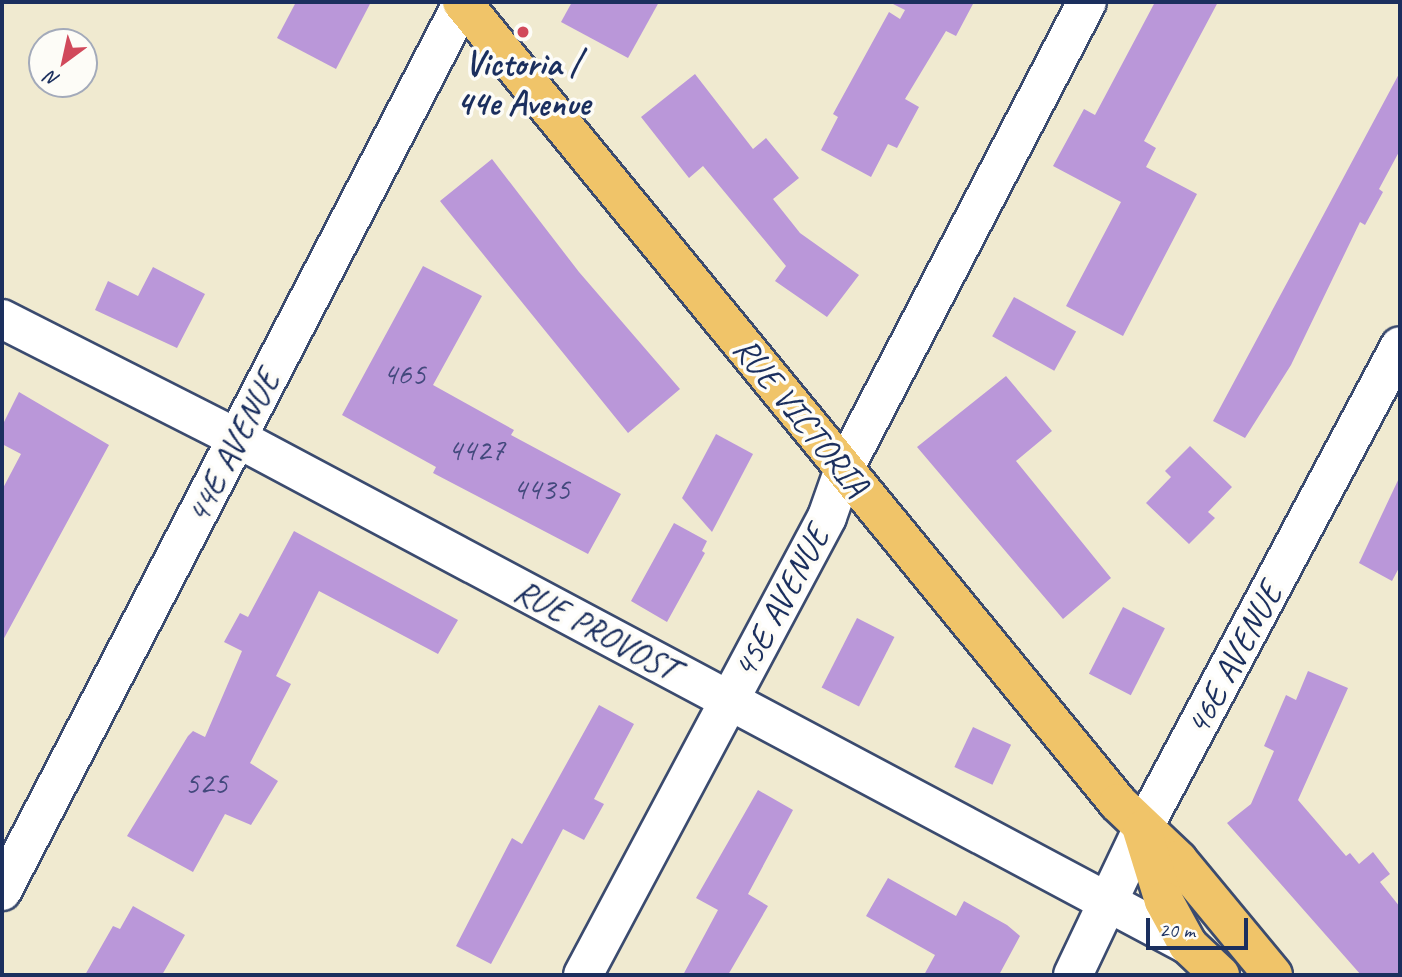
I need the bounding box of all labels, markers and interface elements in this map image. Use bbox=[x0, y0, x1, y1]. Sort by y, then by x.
marker: Victoria / 44e Avenue bbox=[515, 24, 531, 40]
north arrow bbox=[28, 28, 98, 98]
place label: Victoria / 44e Avenue bbox=[456, 43, 590, 125]
text: N bbox=[41, 66, 64, 92]
street label: RUE VICTORIA bbox=[724, 329, 878, 505]
house number: 465 bbox=[382, 355, 426, 393]
street label: 44E AVENUE bbox=[177, 364, 289, 530]
house number: 4427 bbox=[447, 431, 505, 469]
house number: 4435 bbox=[512, 470, 570, 508]
street label: 45E AVENUE bbox=[724, 519, 838, 685]
street label: RUE PROVOST bbox=[506, 569, 686, 691]
street label: 46E AVENUE bbox=[1177, 576, 1291, 742]
house number: 525 bbox=[184, 764, 228, 802]
scale bar bbox=[1150, 904, 1252, 948]
text: 20 m bbox=[1159, 917, 1195, 943]

